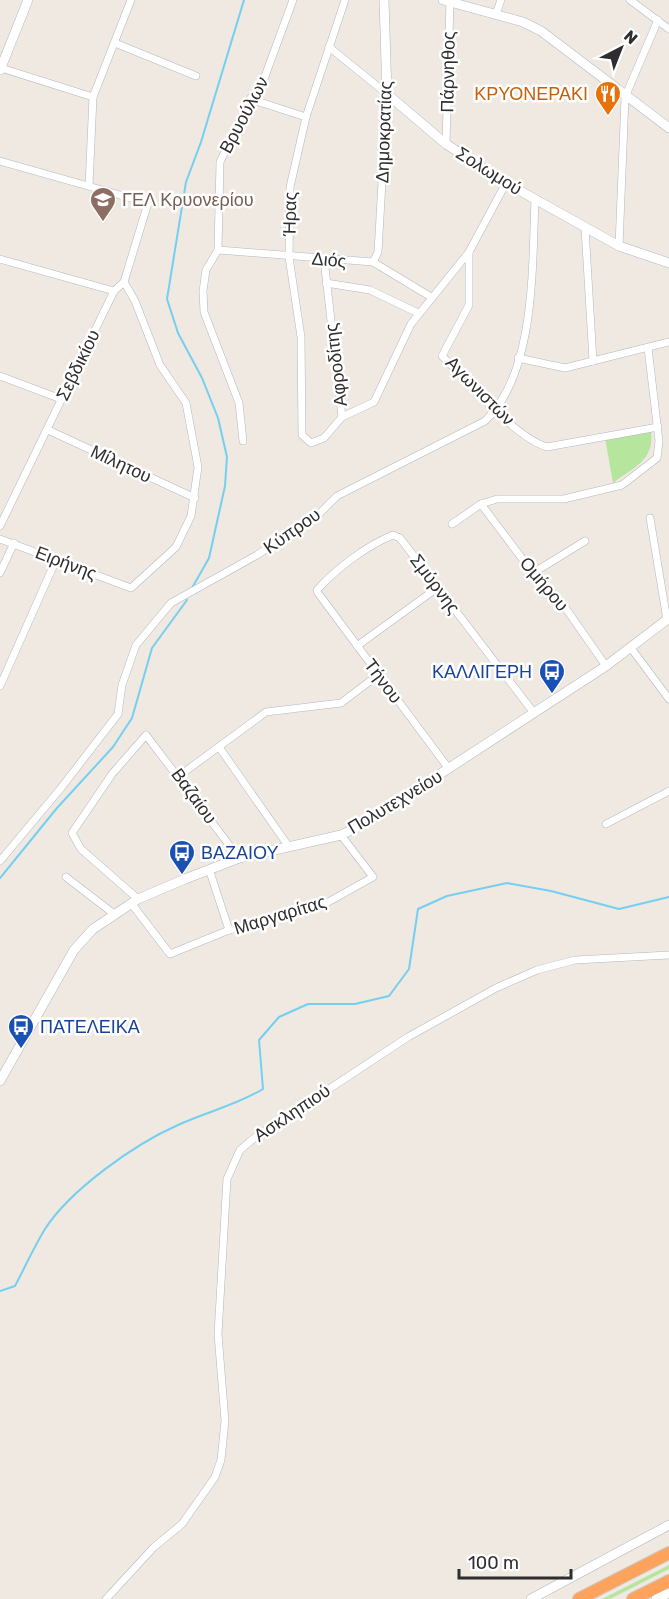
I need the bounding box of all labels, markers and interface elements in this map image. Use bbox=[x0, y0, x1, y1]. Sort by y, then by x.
north arrow bbox=[591, 18, 651, 78]
text: N bbox=[620, 26, 641, 48]
street label: Πάρνηθος bbox=[436, 31, 460, 113]
street label: Βρυούλων bbox=[215, 73, 273, 157]
restaurant icon: ΚΡΥΟΝΕΡΑΚΙ bbox=[593, 79, 623, 117]
street label: Δημοκρατίας bbox=[371, 80, 397, 183]
place label: ΚΡΥΟΝΕΡΑΚΙ bbox=[474, 83, 588, 105]
street label: Σολωμού bbox=[452, 142, 526, 200]
school or university icon: ΓΕΛ Κρυονερίου bbox=[88, 185, 118, 223]
place label: ΓΕΛ Κρυονερίου bbox=[122, 189, 254, 211]
street label: Ήρας bbox=[279, 191, 301, 237]
street label: Διός bbox=[311, 248, 348, 272]
street label: Αφροδίτης bbox=[320, 322, 352, 408]
street label: Σεβδικίου bbox=[51, 326, 105, 404]
street label: Αγωνιστών bbox=[441, 352, 519, 430]
street label: Μίλητου bbox=[87, 440, 155, 488]
street label: Κύπρου bbox=[259, 504, 325, 558]
street label: Ειρήνης bbox=[32, 541, 100, 585]
street label: Σμύρνης bbox=[405, 550, 465, 619]
street label: Ομήρου bbox=[515, 552, 573, 616]
street label: Τήνου bbox=[359, 654, 407, 708]
bus stop icon: ΚΑΛΛΙΓΕΡΗ bbox=[537, 657, 567, 695]
place label: ΚΑΛΛΙΓΕΡΗ bbox=[432, 661, 532, 683]
street label: Βαζαίου bbox=[166, 764, 222, 828]
street label: Πολυτεχνείου bbox=[344, 765, 446, 839]
bus stop icon: ΒΑΖΑΙΟΥ bbox=[167, 838, 197, 876]
place label: ΒΑΖΑΙΟΥ bbox=[201, 842, 278, 864]
street label: Μαργαρίτας bbox=[231, 890, 329, 939]
bus stop icon: ΠΑΤΕΛΕΙΚΑ bbox=[6, 1012, 36, 1050]
place label: ΠΑΤΕΛΕΙΚΑ bbox=[40, 1016, 140, 1038]
street label: Ασκληπιού bbox=[250, 1079, 334, 1147]
scale bar bbox=[459, 1542, 572, 1580]
text: 100 m bbox=[468, 1552, 519, 1574]

